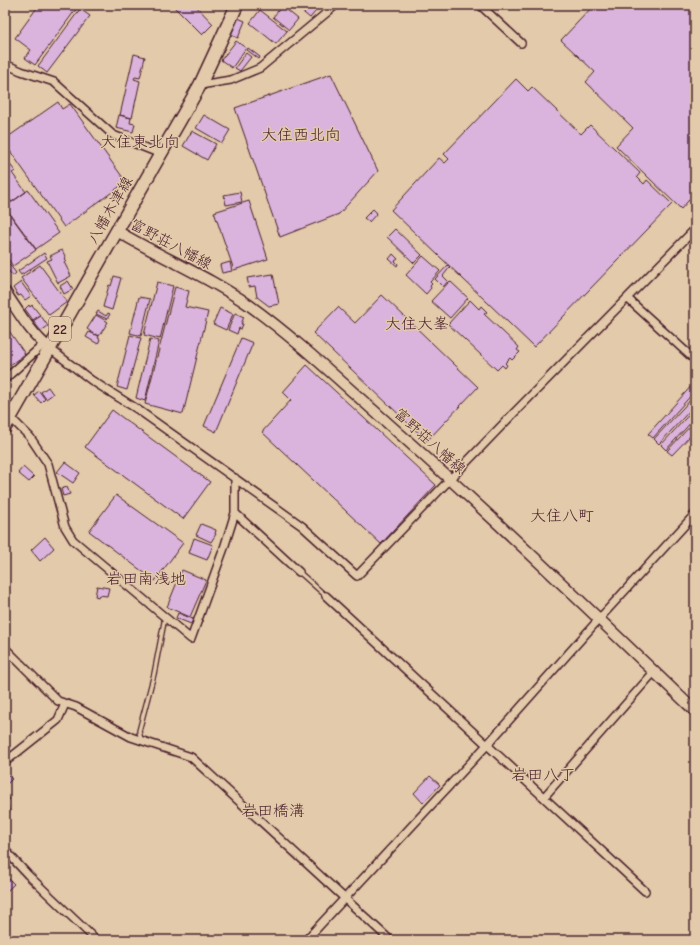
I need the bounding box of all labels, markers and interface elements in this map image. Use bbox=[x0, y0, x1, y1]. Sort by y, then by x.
district label: 大住西北向 bbox=[261, 126, 341, 144]
district label: 大住東北向 bbox=[100, 133, 180, 151]
street label: 八幡木津線 bbox=[83, 173, 137, 247]
street label: 富野荘八幡線 bbox=[127, 215, 215, 273]
district label: 大住大峯 bbox=[385, 315, 449, 333]
road number: 22 bbox=[49, 317, 71, 341]
street label: 富野荘八幡線 bbox=[391, 404, 469, 478]
district label: 大住八町 bbox=[530, 507, 594, 525]
district label: 岩田南浅地 bbox=[106, 570, 186, 588]
district label: 岩田八丁 bbox=[511, 766, 575, 784]
district label: 岩田橋溝 bbox=[241, 802, 305, 820]

